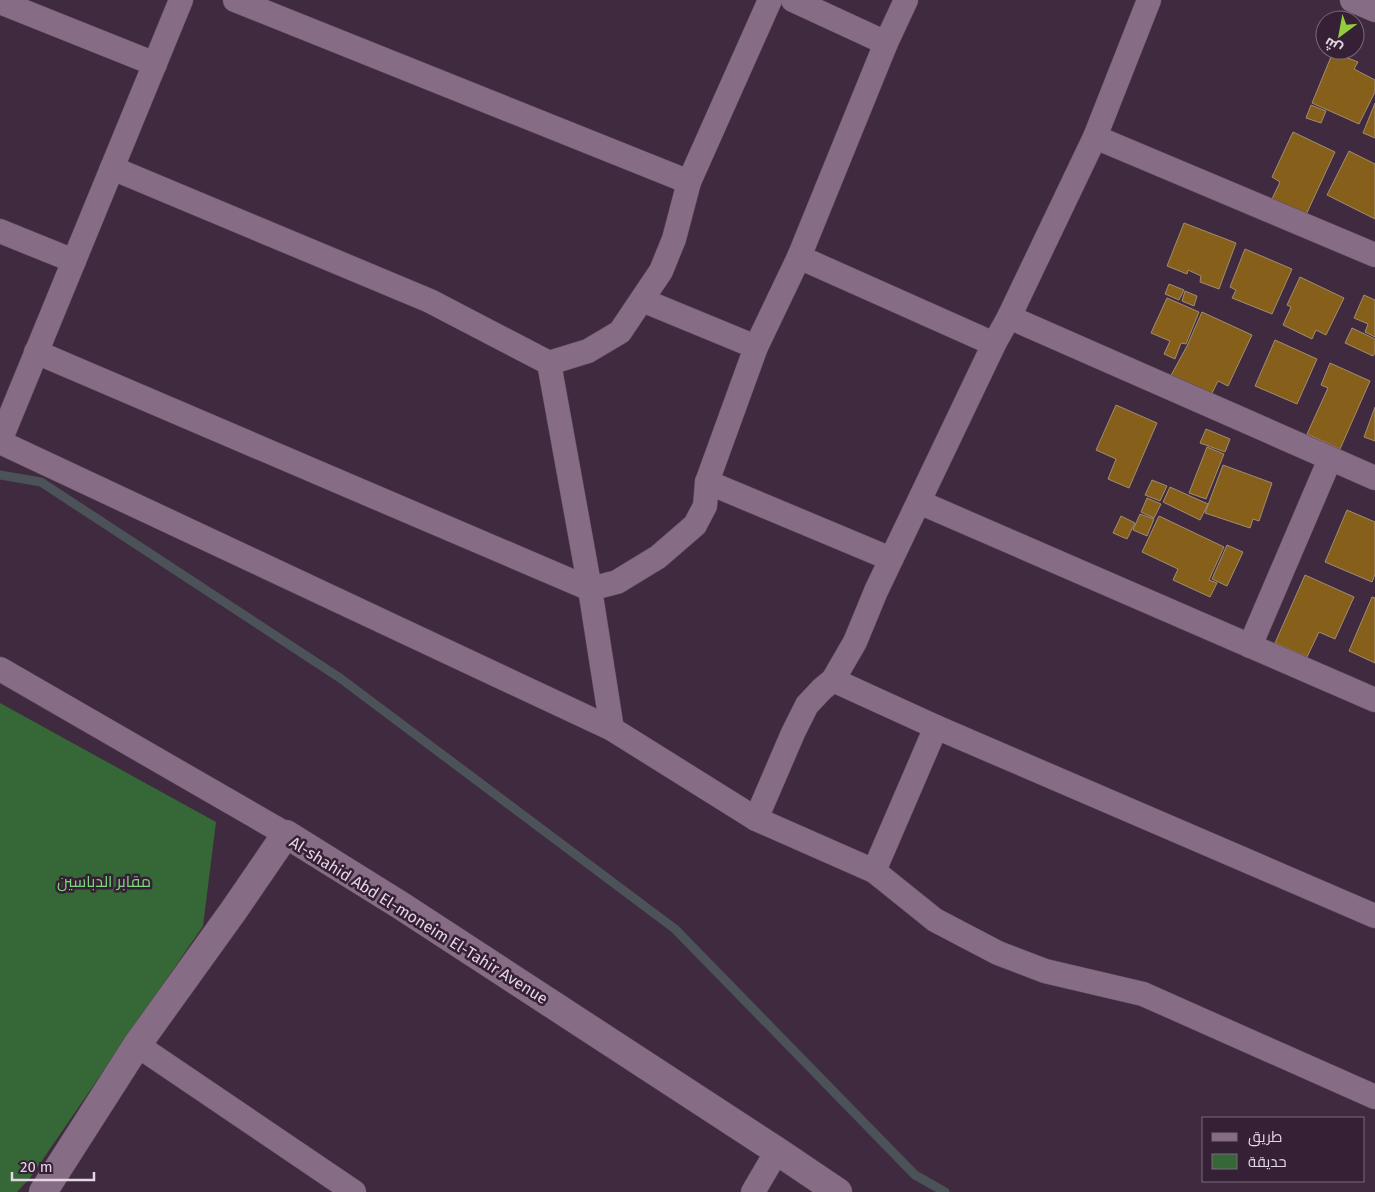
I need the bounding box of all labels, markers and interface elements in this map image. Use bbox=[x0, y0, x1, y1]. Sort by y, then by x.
north arrow bbox=[1315, 10, 1365, 60]
text: ش bbox=[1321, 34, 1345, 58]
street label: Al-shahid Abd El-moneim El-Tahir Avenue bbox=[286, 833, 551, 1008]
park label: مقابر الدباسين bbox=[57, 872, 151, 892]
legend bbox=[1202, 1117, 1365, 1182]
text: طريق bbox=[1248, 1128, 1282, 1147]
scale bar bbox=[12, 1150, 95, 1182]
text: حديقة bbox=[1248, 1153, 1287, 1171]
text: 20 m bbox=[20, 1158, 53, 1176]

